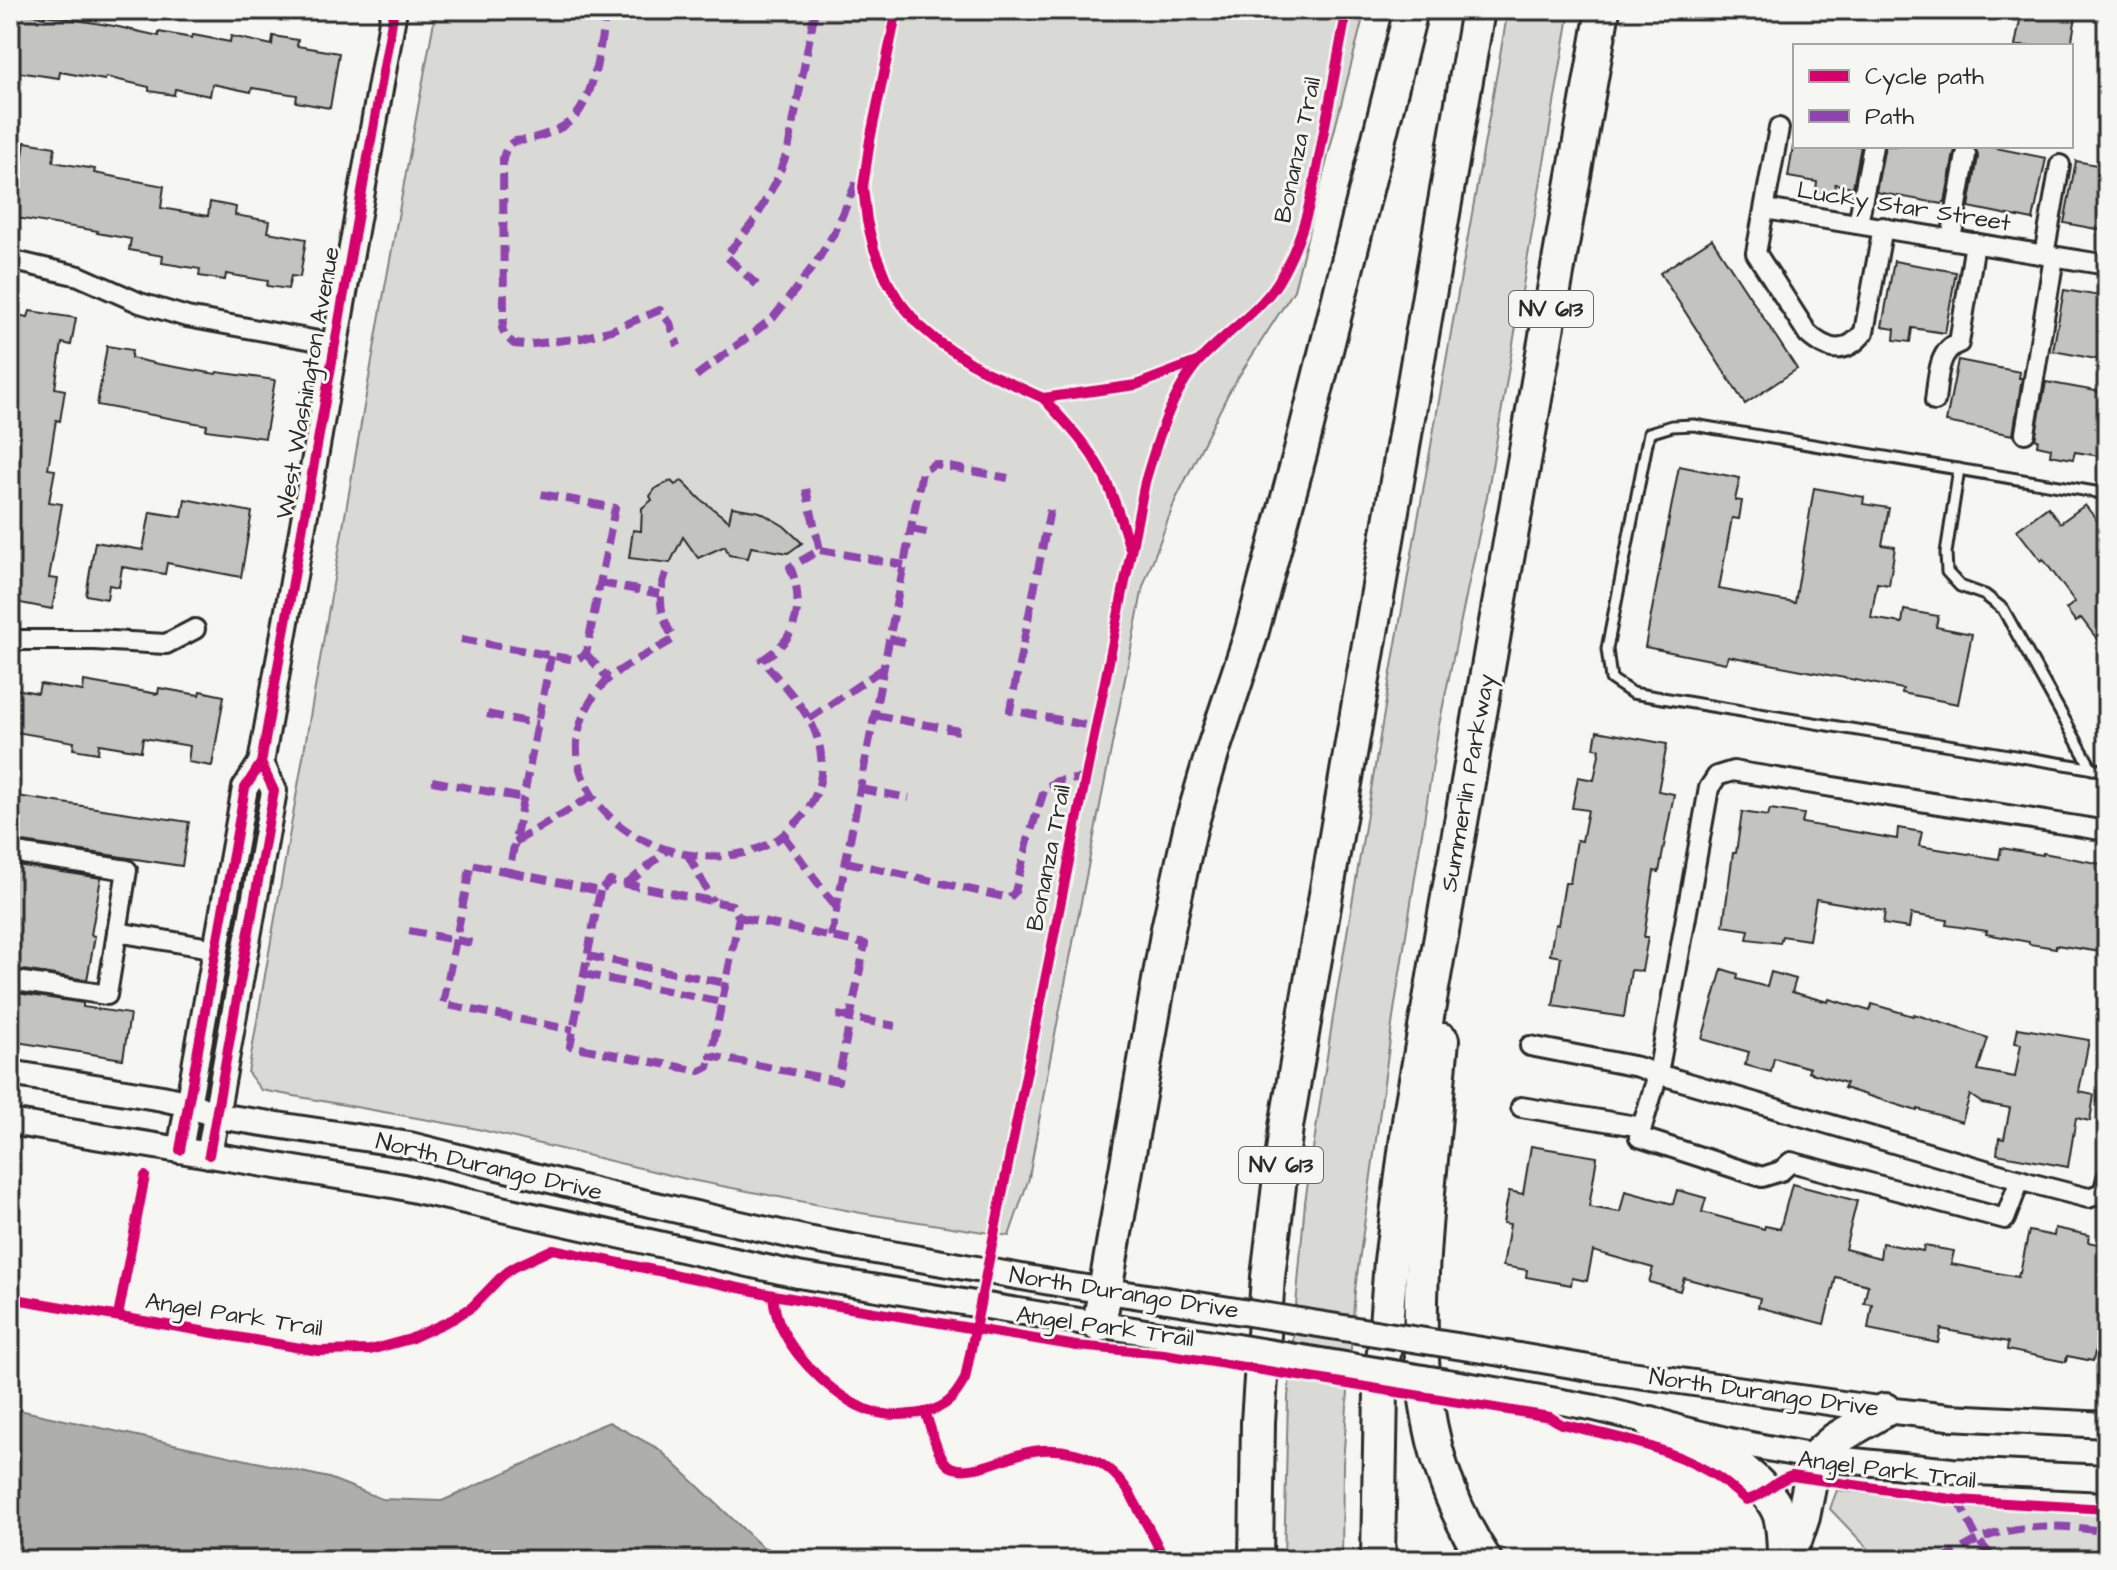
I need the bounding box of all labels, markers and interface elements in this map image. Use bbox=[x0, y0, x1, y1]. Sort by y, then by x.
legend bbox=[1793, 44, 2073, 148]
text: Cycle path bbox=[1865, 60, 1984, 95]
street label: Bonanza Trail bbox=[1266, 74, 1330, 226]
text: Path bbox=[1865, 100, 1914, 134]
street label: Lucky Star Street bbox=[1795, 173, 2013, 242]
street label: West Washington Avenue bbox=[267, 244, 350, 522]
road number: NV 613 bbox=[1509, 291, 1593, 327]
street label: Summerlin Parkway bbox=[1432, 671, 1505, 895]
street label: Bonanza Trail bbox=[1018, 782, 1080, 934]
street label: North Durango Drive bbox=[372, 1124, 606, 1211]
road number: NV 613 bbox=[1239, 1147, 1323, 1183]
street label: North Durango Drive bbox=[1007, 1258, 1241, 1329]
street label: Angel Park Trail bbox=[143, 1284, 325, 1347]
street label: Angel Park Trail bbox=[1014, 1298, 1196, 1357]
street label: North Durango Drive bbox=[1647, 1360, 1881, 1427]
street label: Angel Park Trail bbox=[1796, 1442, 1978, 1499]

